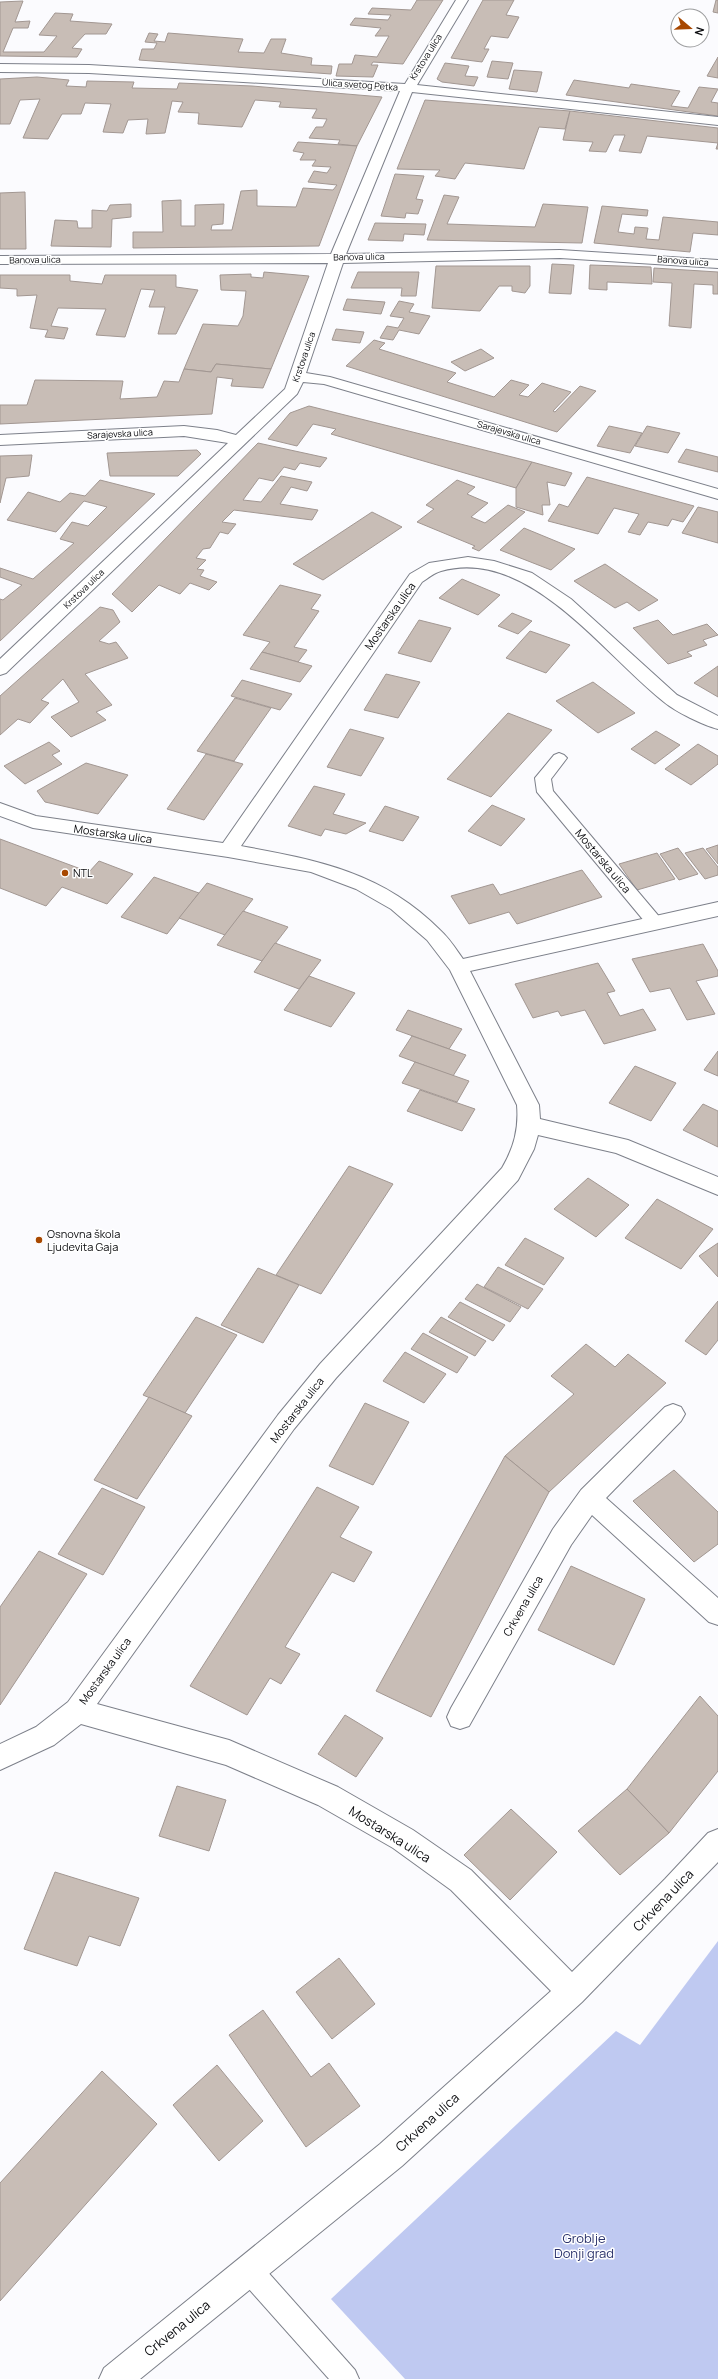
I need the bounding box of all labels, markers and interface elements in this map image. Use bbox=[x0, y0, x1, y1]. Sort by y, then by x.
north arrow bbox=[670, 8, 710, 48]
text: N bbox=[692, 25, 708, 38]
street label: Krstova ulica bbox=[406, 31, 445, 82]
street label: Ulica svetog Petka bbox=[322, 75, 398, 94]
street label: Banova ulica bbox=[333, 250, 385, 263]
street label: Banova ulica bbox=[657, 252, 709, 269]
street label: Banova ulica bbox=[9, 253, 61, 266]
street label: Krstova ulica bbox=[289, 330, 318, 384]
street label: Sarajevska ulica bbox=[476, 417, 543, 448]
street label: Sarajevska ulica bbox=[87, 425, 153, 442]
street label: Krstova ulica bbox=[60, 566, 107, 611]
street label: Mostarska ulica bbox=[361, 579, 418, 652]
street label: Mostarska ulica bbox=[73, 821, 153, 846]
street label: Mostarska ulica bbox=[572, 826, 635, 896]
place label: NTL bbox=[73, 865, 93, 880]
marker: NTL bbox=[60, 868, 70, 878]
place label: Osnovna škola Ljudevita Gaja bbox=[47, 1226, 120, 1254]
marker: Osnovna škola Ljudevita Gaja bbox=[34, 1235, 44, 1245]
street label: Mostarska ulica bbox=[266, 1374, 327, 1445]
street label: Crkvena ulica bbox=[499, 1573, 546, 1639]
street label: Mostarska ulica bbox=[75, 1634, 134, 1707]
street label: Mostarska ulica bbox=[346, 1802, 434, 1866]
street label: Crkvena ulica bbox=[629, 1865, 697, 1935]
street label: Crkvena ulica bbox=[391, 2089, 463, 2155]
park label: Groblje Donji grad bbox=[554, 2229, 614, 2262]
street label: Crkvena ulica bbox=[140, 2296, 214, 2360]

